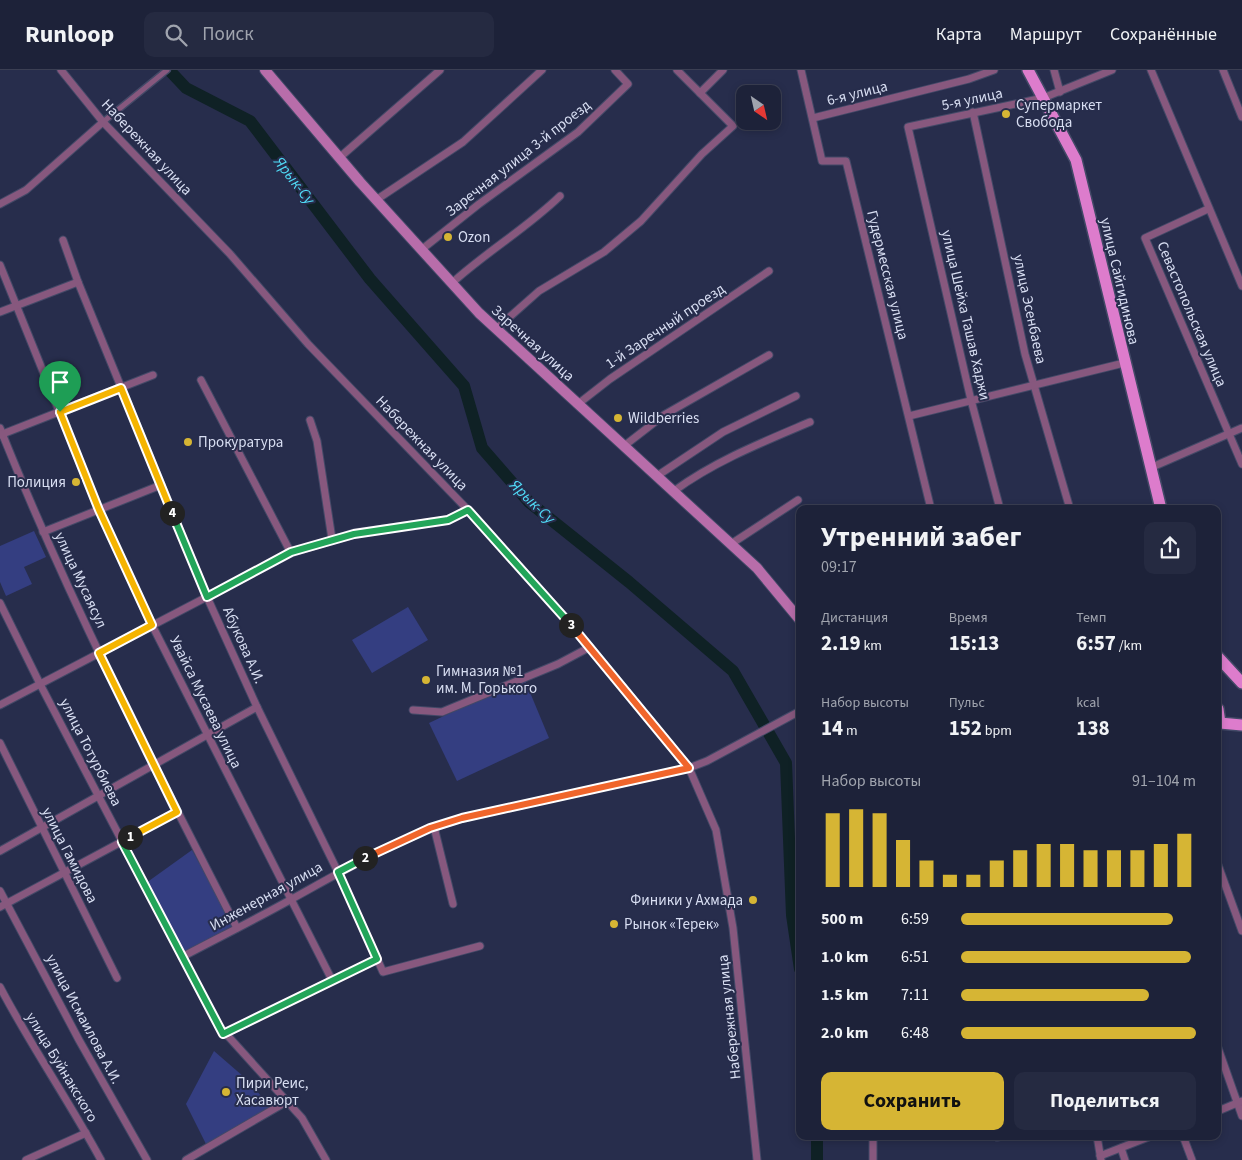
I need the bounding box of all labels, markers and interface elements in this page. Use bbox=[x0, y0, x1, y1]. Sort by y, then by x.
search box bbox=[144, 12, 494, 57]
text: Runloop bbox=[25, 17, 114, 52]
icon: search bbox=[162, 21, 190, 49]
text: Поиск bbox=[202, 21, 254, 48]
text: Карта bbox=[936, 22, 982, 47]
text: Маршрут bbox=[1010, 22, 1082, 47]
text: Сохранённые bbox=[1110, 22, 1217, 47]
street label: 6-я улица bbox=[824, 76, 890, 111]
street label: 5-я улица bbox=[940, 83, 1005, 116]
north arrow bbox=[736, 85, 781, 130]
map controls bbox=[736, 85, 781, 130]
street label: Набережная улица bbox=[96, 94, 197, 200]
street label: Заречная улица 3-й проезд bbox=[441, 95, 595, 222]
place label: Супермаркет Свобода bbox=[1016, 95, 1102, 133]
marker: Супермаркет Свобода bbox=[1000, 108, 1012, 120]
water label: Ярык-Су bbox=[268, 151, 320, 210]
street label: Гудермесская улица bbox=[861, 208, 914, 342]
street label: улица Сайгидинова bbox=[1095, 216, 1144, 347]
place label: Ozon bbox=[458, 227, 490, 248]
street label: улица Шейха Ташав Хаджи bbox=[936, 228, 995, 402]
marker: Ozon bbox=[442, 231, 454, 243]
street label: Севастопольская улица bbox=[1151, 238, 1232, 390]
street label: улица Эсенбаева bbox=[1008, 252, 1051, 366]
street label: 1-й Заречный проезд bbox=[601, 279, 729, 374]
street label: Заречная улица bbox=[487, 300, 579, 386]
pin bbox=[39, 361, 81, 412]
icon: arrive bbox=[46, 368, 74, 396]
street label: Набережная улица bbox=[371, 391, 473, 496]
place label: Wildberries bbox=[628, 408, 699, 429]
marker: Wildberries bbox=[612, 412, 624, 424]
place label: Прокуратура bbox=[198, 432, 283, 453]
marker: Прокуратура bbox=[182, 436, 194, 448]
place label: Полиция bbox=[7, 472, 66, 493]
water label: Ярык-Су bbox=[504, 474, 561, 530]
marker: Полиция bbox=[70, 476, 82, 488]
pin: 4 bbox=[160, 500, 184, 526]
text: 4 bbox=[169, 503, 176, 523]
text: Утренний забег bbox=[821, 517, 1022, 557]
button: share bbox=[1144, 522, 1196, 574]
street label: улица Мусаясул bbox=[49, 529, 112, 632]
text: 09:17 bbox=[821, 556, 857, 578]
street label: Абукова А.И. bbox=[217, 603, 270, 687]
text: Дистанция bbox=[821, 608, 888, 628]
text: Время bbox=[949, 608, 988, 628]
text: Темп bbox=[1076, 608, 1106, 628]
pin: 3 bbox=[558, 612, 584, 638]
text: 3 bbox=[568, 615, 575, 635]
text: 2.19 bbox=[821, 628, 861, 658]
text: 15:13 bbox=[949, 628, 999, 658]
text: 6:57 bbox=[1076, 628, 1116, 658]
street label: Увайса Мусаева улица bbox=[164, 632, 247, 772]
text: km bbox=[861, 636, 882, 656]
text: /km bbox=[1116, 636, 1142, 656]
place label: Гимназия №1 им. М. Горького bbox=[436, 661, 537, 699]
marker: Гимназия №1 им. М. Горького bbox=[420, 674, 432, 686]
text: Набор высоты bbox=[821, 693, 909, 713]
text: Пульс bbox=[949, 693, 985, 713]
text: kcal bbox=[1076, 693, 1100, 713]
street label: улица Тотурбиева bbox=[54, 695, 127, 810]
text: 14 bbox=[821, 713, 843, 743]
text: 152 bbox=[949, 713, 982, 743]
text: 138 bbox=[1076, 713, 1110, 743]
text: m bbox=[843, 721, 858, 741]
text: bpm bbox=[982, 721, 1012, 741]
text: Набор высоты bbox=[821, 770, 921, 792]
text: 91–104 m bbox=[1132, 770, 1196, 792]
street label: улица Гамидова bbox=[36, 804, 103, 907]
pin: 1 bbox=[118, 824, 142, 850]
text: 1 bbox=[127, 827, 134, 847]
pin: 2 bbox=[352, 846, 378, 870]
text: 2 bbox=[362, 848, 369, 868]
street label: Инженерная улица bbox=[206, 857, 326, 936]
place label: Финики у Ахмада bbox=[630, 890, 743, 911]
marker: Финики у Ахмада bbox=[747, 894, 759, 906]
text: 500 m bbox=[821, 908, 863, 930]
text: 6:59 bbox=[901, 908, 929, 930]
place label: Рынок «Терек» bbox=[624, 914, 719, 935]
marker: Рынок «Терек» bbox=[608, 918, 620, 930]
text: 1.0 km bbox=[821, 946, 868, 968]
text: 6:51 bbox=[901, 946, 929, 968]
street label: улица Исмаилова А.И. bbox=[40, 951, 127, 1088]
street label: Набережная улица bbox=[713, 954, 746, 1080]
text: 1.5 km bbox=[821, 984, 868, 1006]
text: 7:11 bbox=[901, 984, 929, 1006]
street label: улица Буйнакского bbox=[20, 1008, 103, 1126]
text: 2.0 km bbox=[821, 1022, 868, 1044]
text: 6:48 bbox=[901, 1022, 929, 1044]
button: Сохранить bbox=[821, 1072, 1004, 1130]
button: Поделиться bbox=[1014, 1072, 1196, 1130]
place label: Пири Реис, Хасавюрт bbox=[236, 1073, 309, 1111]
marker: Пири Реис, Хасавюрт bbox=[220, 1086, 232, 1098]

